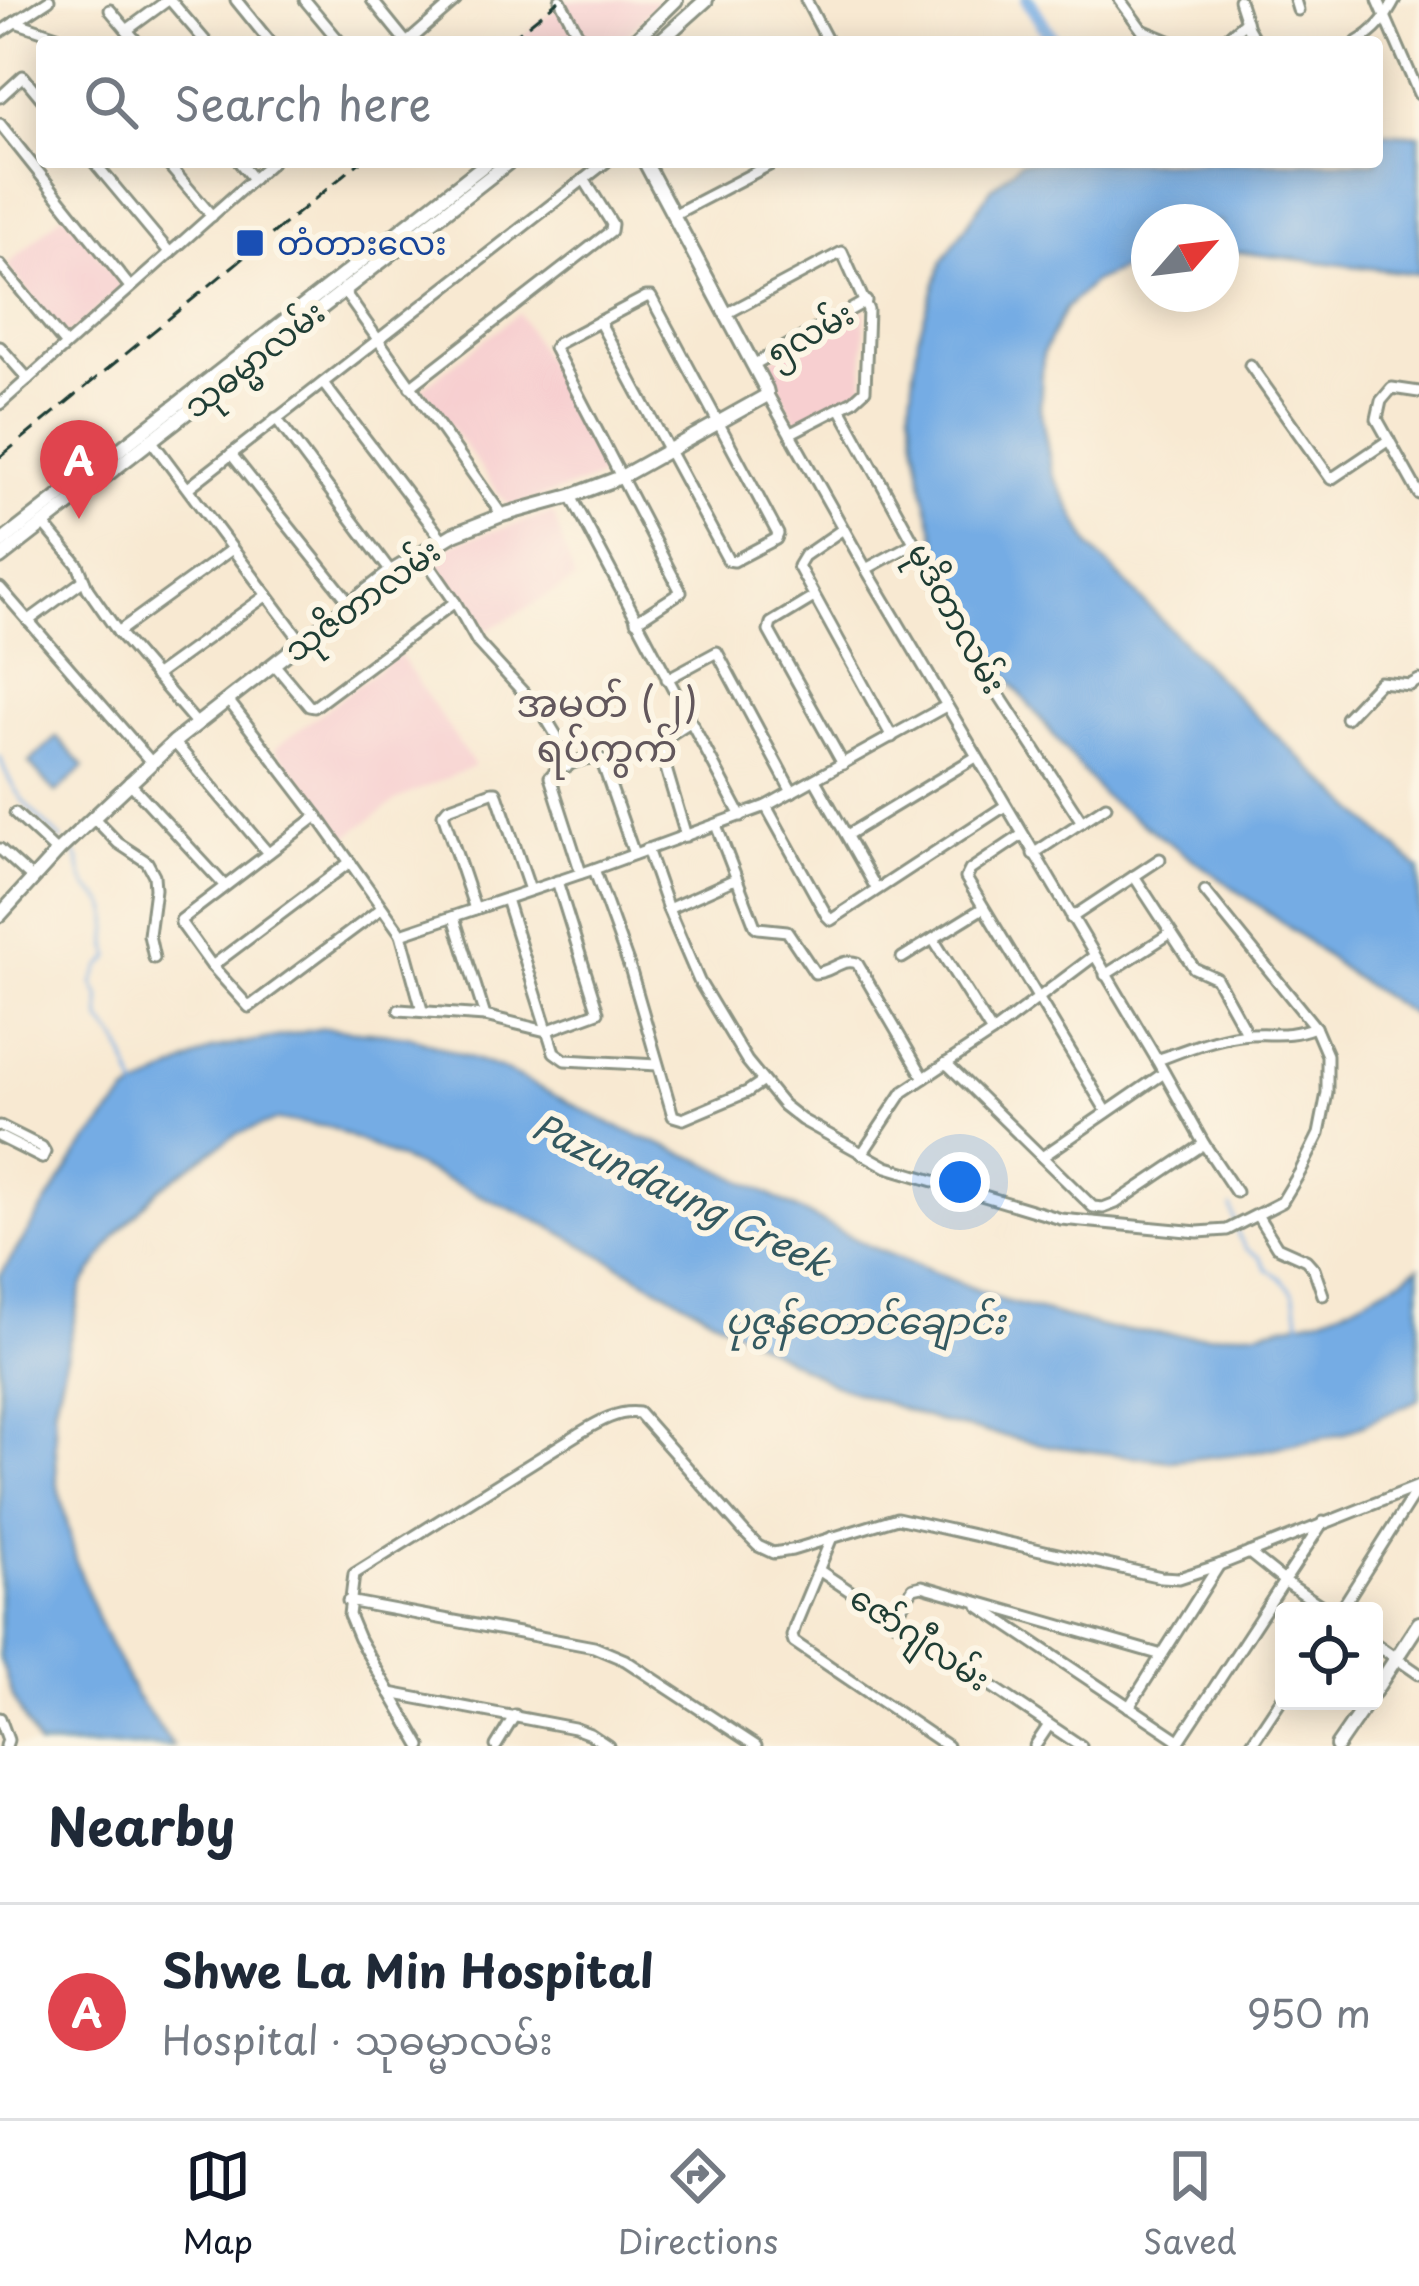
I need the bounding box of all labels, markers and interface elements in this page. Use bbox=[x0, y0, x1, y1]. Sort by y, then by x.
search box bbox=[36, 36, 1383, 168]
text: Search here bbox=[174, 68, 431, 136]
icon: search bbox=[78, 69, 144, 135]
north arrow bbox=[1131, 204, 1239, 312]
place label: တံတားလေး bbox=[277, 216, 447, 266]
marker: တံတားလေး bbox=[234, 227, 266, 259]
street label: သုဓမ္မာလမ်း bbox=[171, 286, 337, 433]
street label: ၅လမ်း bbox=[756, 287, 864, 379]
pin: A bbox=[40, 420, 118, 519]
street label: သုဇိတာလမ်း bbox=[272, 524, 452, 676]
street label: မုဒိတာလမ်း bbox=[893, 532, 1021, 704]
district label: အမှတ် (၂) ရပ်ကွက် bbox=[516, 671, 698, 780]
water label: Pazundaung Creek bbox=[524, 1098, 841, 1290]
your location bbox=[930, 1152, 990, 1212]
water label: ပုဇွန်တောင်ချောင်း bbox=[725, 1292, 1008, 1351]
street label: ဇော်ဂျီလမ်း bbox=[839, 1571, 1001, 1705]
map controls bbox=[1275, 1602, 1383, 1710]
button: locate bbox=[1275, 1602, 1383, 1710]
text: Nearby bbox=[48, 1786, 235, 1863]
text: Shwe La Min Hospital bbox=[162, 1935, 654, 2003]
text: A bbox=[72, 1982, 102, 2041]
text: 950 m bbox=[1247, 1982, 1371, 2041]
text: Hospital · သုဓမ္မာလမ်း bbox=[162, 2009, 553, 2068]
tab: Map bbox=[182, 2143, 253, 2265]
tab: Directions bbox=[618, 2143, 778, 2265]
tab: Saved bbox=[1143, 2143, 1237, 2265]

